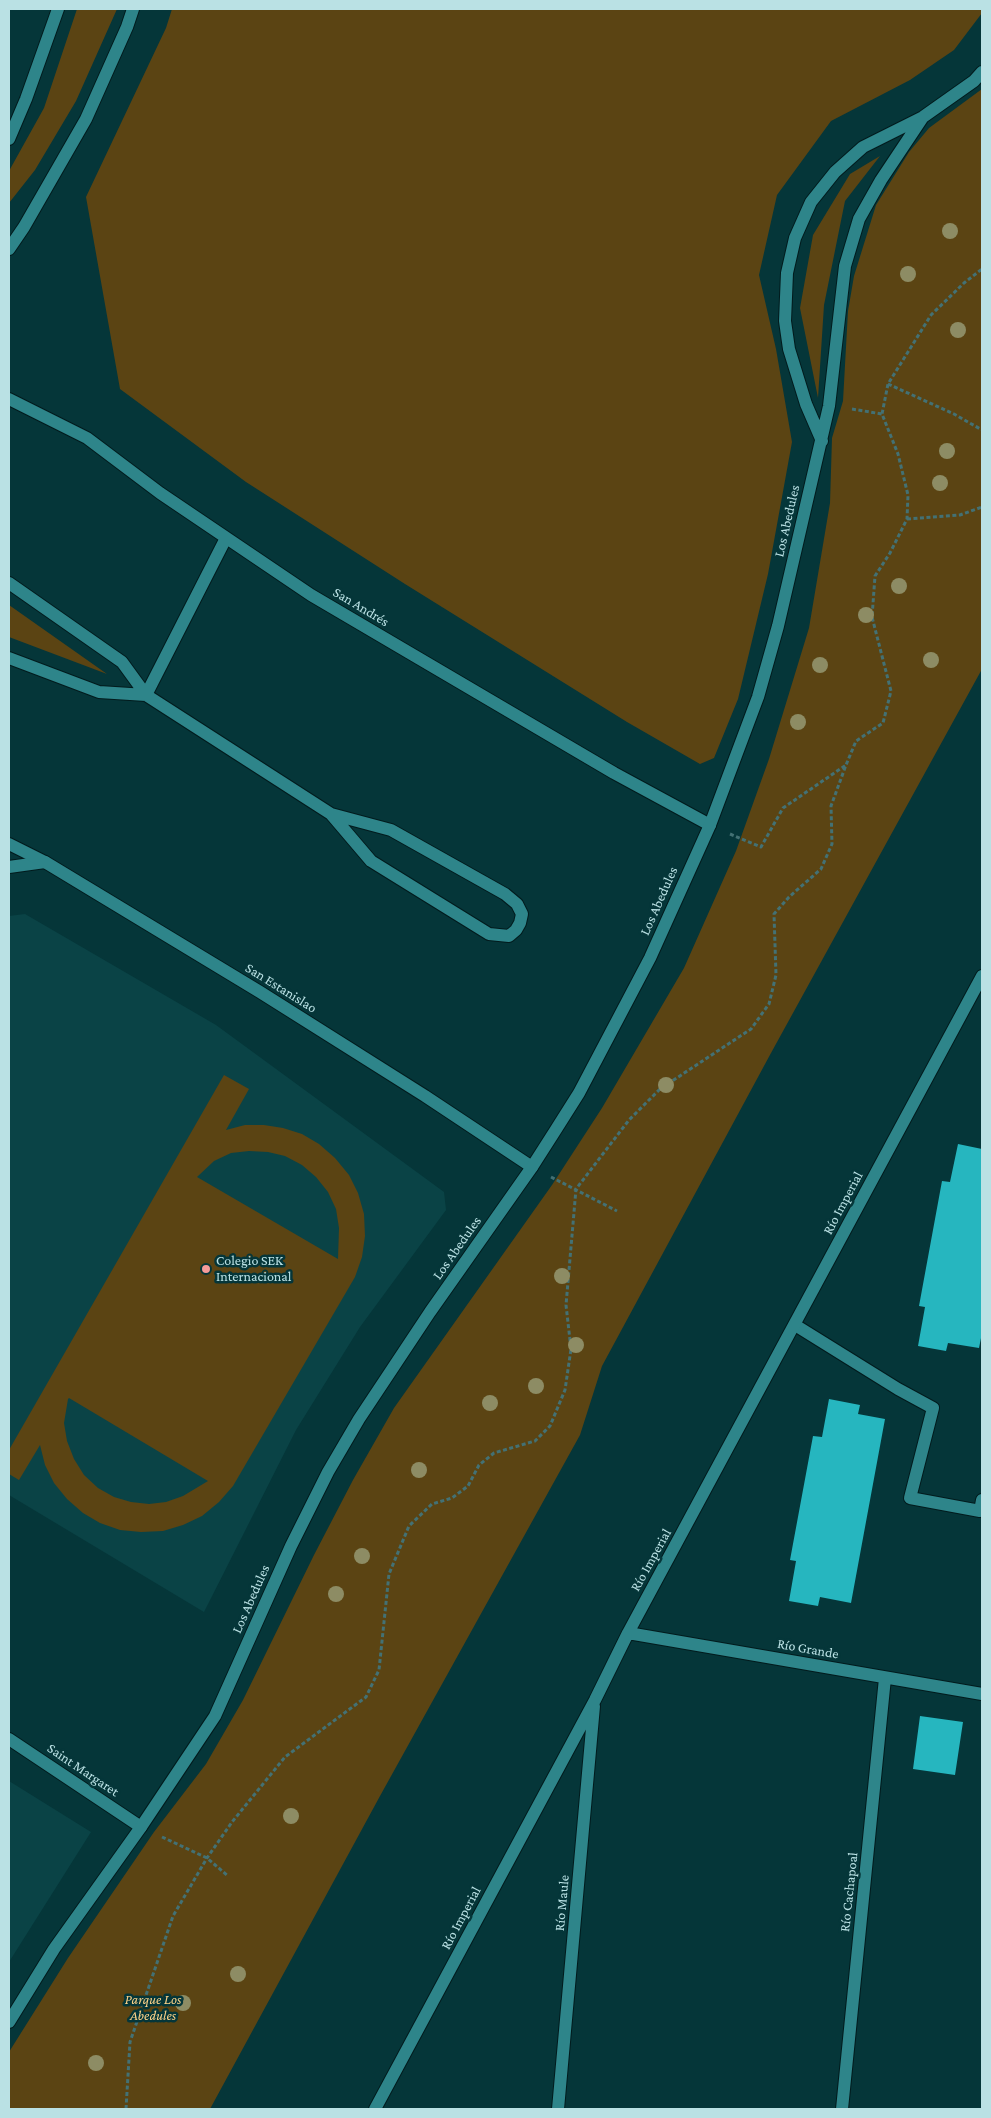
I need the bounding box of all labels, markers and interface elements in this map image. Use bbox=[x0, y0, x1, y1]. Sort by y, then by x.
street label: Los Abedules bbox=[771, 483, 803, 559]
street label: San Andrés bbox=[330, 584, 392, 630]
street label: Los Abedules bbox=[636, 864, 682, 938]
street label: San Estanislao bbox=[242, 959, 320, 1017]
street label: Río Imperial bbox=[819, 1169, 867, 1237]
street label: Los Abedules bbox=[429, 1213, 485, 1283]
place label: Colegio SEK Internacional bbox=[216, 1253, 292, 1285]
marker: Colegio SEK Internacional bbox=[200, 1263, 212, 1275]
street label: Río Imperial bbox=[627, 1526, 675, 1594]
street label: Los Abedules bbox=[228, 1562, 274, 1636]
street label: Río Grande bbox=[776, 1635, 840, 1663]
street label: Saint Margaret bbox=[44, 1740, 122, 1800]
street label: Río Cachapoal bbox=[836, 1851, 862, 1933]
street label: Río Maule bbox=[551, 1874, 573, 1932]
street label: Río Imperial bbox=[437, 1884, 485, 1952]
park label: Parque Los Abedules bbox=[125, 1992, 181, 2024]

